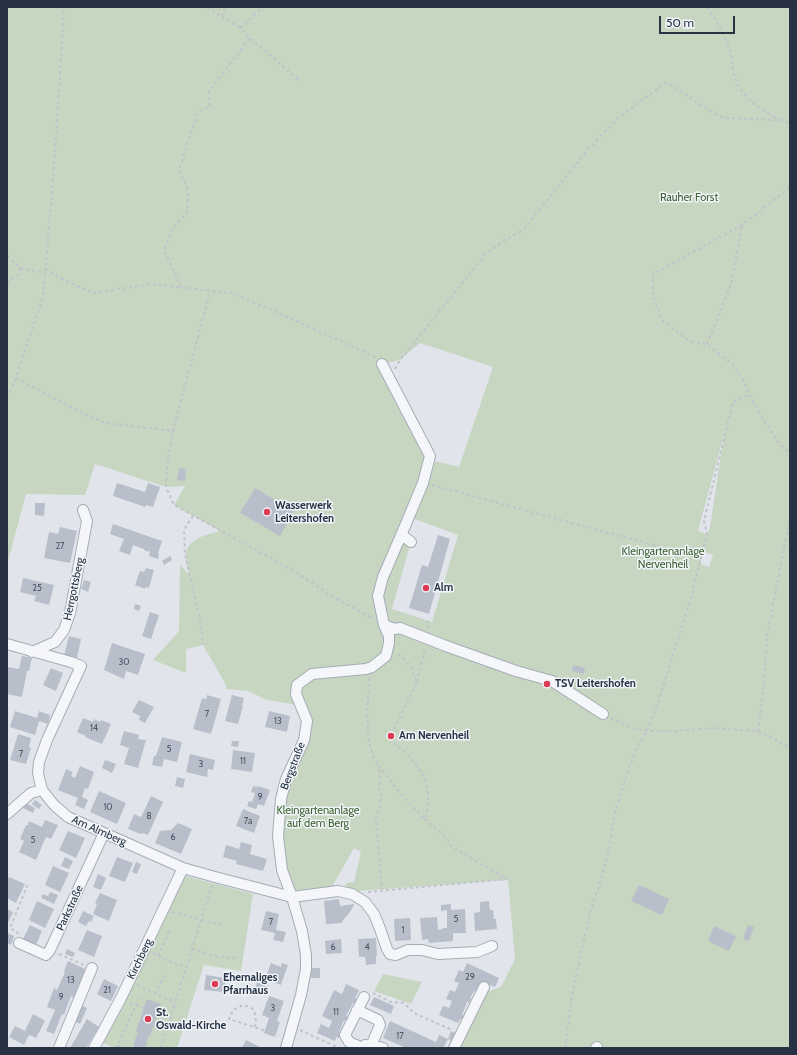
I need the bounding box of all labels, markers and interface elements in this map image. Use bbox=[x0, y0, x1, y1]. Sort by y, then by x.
scale bar bbox=[661, 8, 737, 34]
text: 50 m bbox=[666, 15, 694, 30]
park label: Rauher Forst bbox=[660, 191, 718, 205]
place label: Wasserwerk Leitershofen bbox=[275, 499, 334, 525]
marker: Wasserwerk Leitershofen bbox=[262, 507, 272, 517]
house number: 27 bbox=[55, 541, 65, 551]
park label: Kleingartenanlage Nervenheil bbox=[622, 545, 704, 571]
street label: Herrgottsberg bbox=[61, 556, 87, 622]
place label: Alm bbox=[434, 581, 453, 595]
house number: 25 bbox=[32, 583, 42, 593]
marker: Alm bbox=[421, 583, 431, 593]
house number: 30 bbox=[118, 657, 130, 667]
place label: TSV Leitershofen bbox=[555, 677, 636, 691]
marker: TSV Leitershofen bbox=[542, 679, 552, 689]
house number: 7 bbox=[205, 709, 209, 719]
house number: 13 bbox=[274, 716, 282, 726]
house number: 14 bbox=[90, 723, 98, 733]
place label: Am Nervenheil bbox=[399, 729, 469, 743]
marker: Am Nervenheil bbox=[386, 731, 396, 741]
street label: Bergstraße bbox=[278, 740, 308, 792]
house number: 5 bbox=[167, 744, 171, 754]
house number: 7 bbox=[19, 749, 23, 759]
house number: 11 bbox=[240, 756, 246, 766]
house number: 3 bbox=[199, 759, 203, 769]
house number: 9 bbox=[257, 792, 263, 802]
house number: 10 bbox=[103, 802, 113, 812]
park label: Kleingartenanlage auf dem Berg bbox=[277, 804, 359, 830]
house number: 8 bbox=[146, 811, 152, 821]
street label: Am Almberg bbox=[70, 813, 128, 849]
house number: 7a bbox=[244, 816, 252, 826]
house number: 6 bbox=[170, 832, 176, 842]
house number: 5 bbox=[31, 835, 35, 845]
street label: Parkstraße bbox=[54, 883, 86, 933]
house number: 5 bbox=[454, 914, 458, 924]
house number: 7 bbox=[269, 917, 273, 927]
house number: 1 bbox=[402, 925, 404, 935]
street label: Kirchberg bbox=[124, 936, 156, 982]
house number: 6 bbox=[330, 942, 336, 952]
house number: 4 bbox=[364, 942, 370, 952]
place label: Ehemaliges Pfarrhaus bbox=[223, 971, 277, 997]
house number: 29 bbox=[465, 972, 475, 982]
house number: 13 bbox=[67, 975, 75, 985]
marker: Ehemaliges Pfarrhaus bbox=[210, 979, 220, 989]
house number: 21 bbox=[103, 985, 111, 995]
house number: 9 bbox=[58, 992, 64, 1002]
house number: 3 bbox=[271, 1003, 275, 1013]
place label: St. Oswald-Kirche bbox=[156, 1006, 226, 1032]
house number: 11 bbox=[333, 1007, 339, 1017]
marker: St. Oswald-Kirche bbox=[143, 1014, 153, 1024]
house number: 17 bbox=[396, 1031, 404, 1041]

